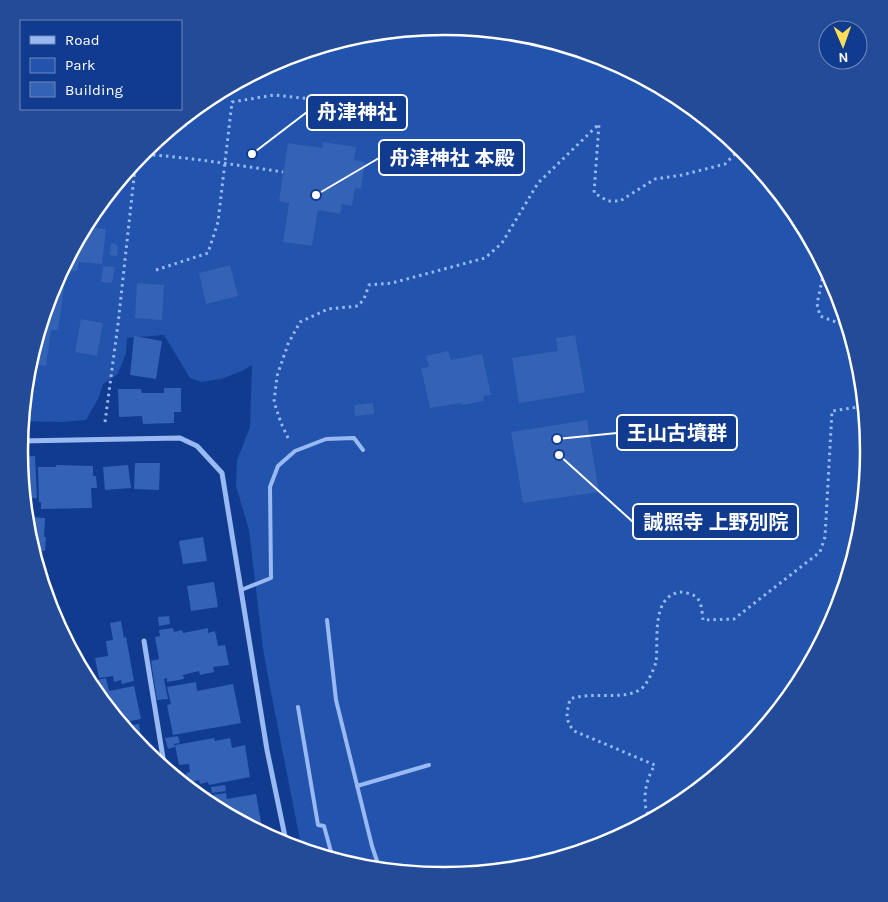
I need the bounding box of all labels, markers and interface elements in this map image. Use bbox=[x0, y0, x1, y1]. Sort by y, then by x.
legend bbox=[20, 20, 182, 110]
north arrow bbox=[818, 20, 868, 70]
text: Road bbox=[65, 31, 100, 49]
text: N bbox=[838, 49, 849, 66]
text: Park bbox=[65, 56, 95, 74]
text: Building bbox=[65, 81, 123, 99]
callout: 舟津神社 bbox=[307, 95, 407, 130]
text: 舟津神社 bbox=[317, 101, 397, 124]
callout: 舟津神社 本殿 bbox=[379, 140, 524, 175]
text: 舟津神社 本殿 bbox=[389, 147, 515, 170]
callout: 王山古墳群 bbox=[617, 415, 737, 450]
text: 王山古墳群 bbox=[627, 422, 727, 445]
callout: 誠照寺 上野別院 bbox=[633, 504, 798, 539]
text: 誠照寺 上野別院 bbox=[643, 511, 789, 534]

